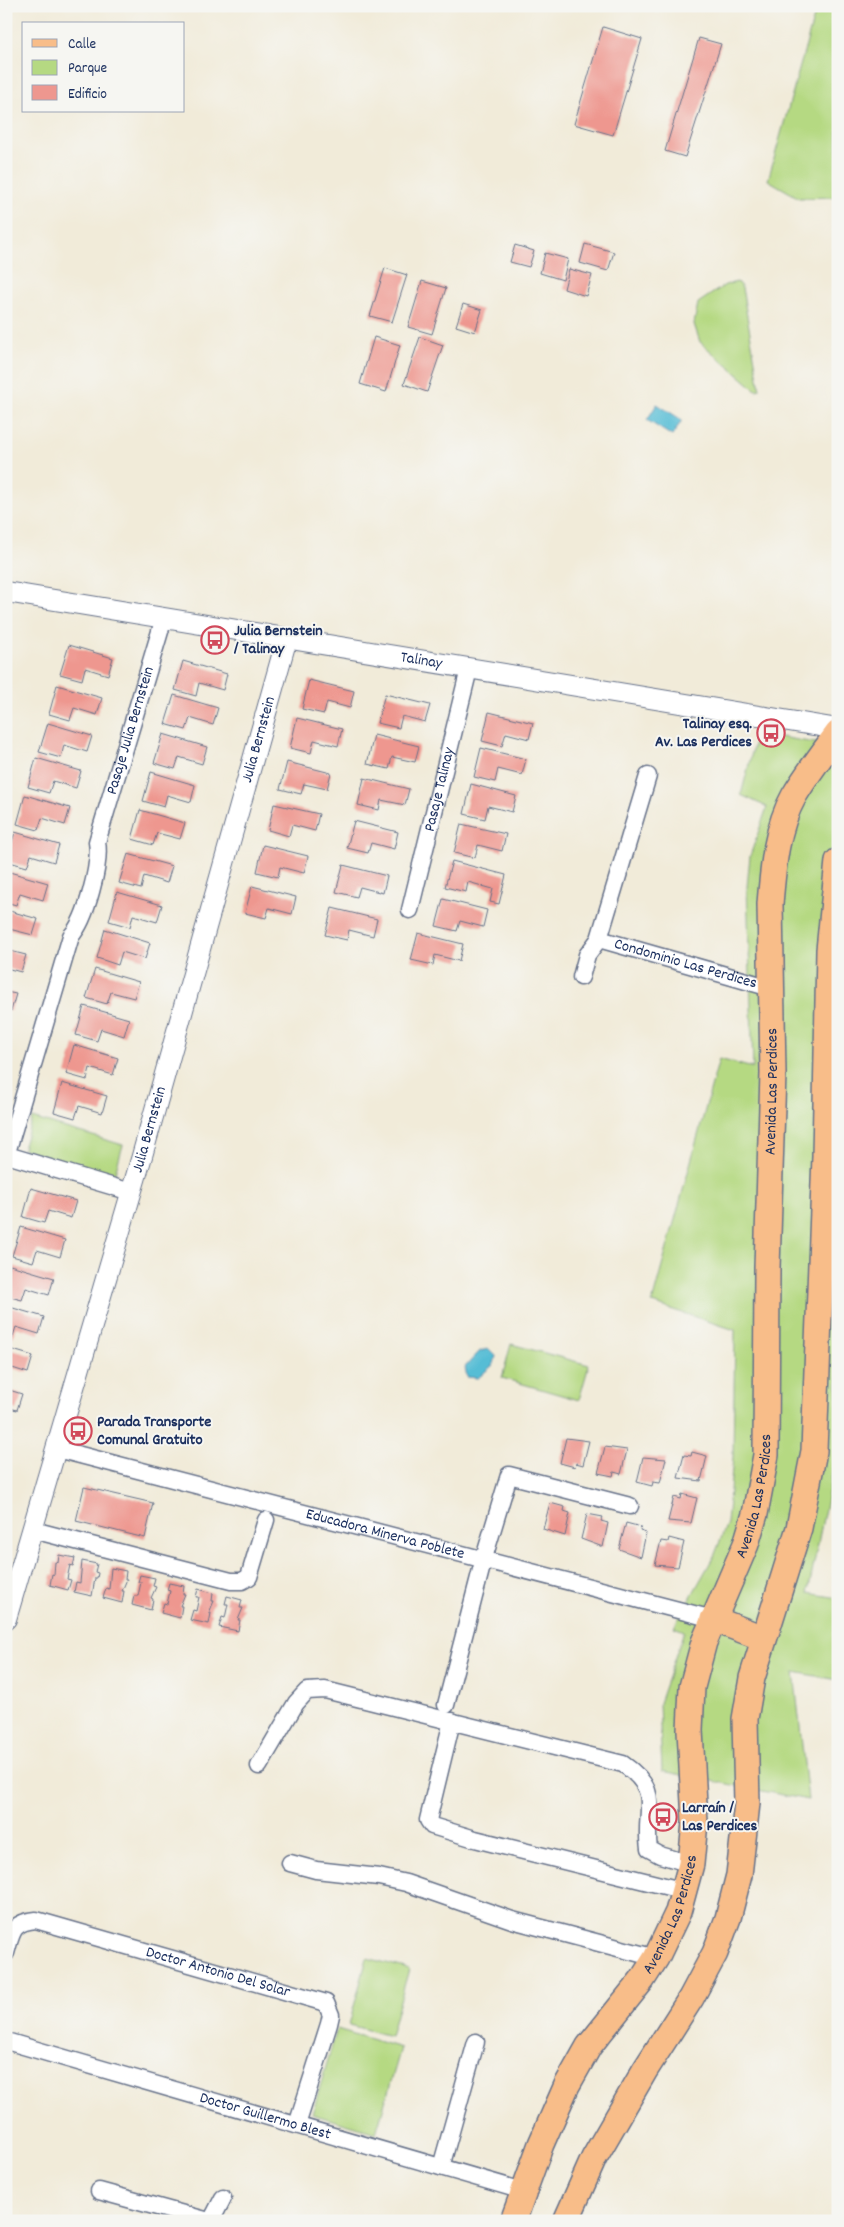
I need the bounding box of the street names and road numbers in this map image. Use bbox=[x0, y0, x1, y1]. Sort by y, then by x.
street label: Talinay bbox=[399, 646, 445, 675]
street label: Pasaje Julia Bernstein bbox=[100, 664, 160, 797]
street label: Julia Bernstein bbox=[236, 694, 282, 785]
street label: Pasaje Talinay bbox=[418, 745, 461, 834]
street label: Condominio Las Perdices bbox=[611, 932, 760, 995]
street label: Avenida Las Perdices bbox=[759, 1028, 785, 1155]
street label: Julia Bernstein bbox=[126, 1084, 172, 1175]
street label: Avenida Las Perdices bbox=[730, 1434, 778, 1562]
street label: Educadora Minerva Poblete bbox=[303, 1502, 467, 1566]
street label: Avenida Las Perdices bbox=[637, 1854, 703, 1979]
street label: Doctor Antonio Del Solar bbox=[143, 1941, 293, 2004]
street label: Doctor Guillermo Blest bbox=[197, 2086, 334, 2146]

